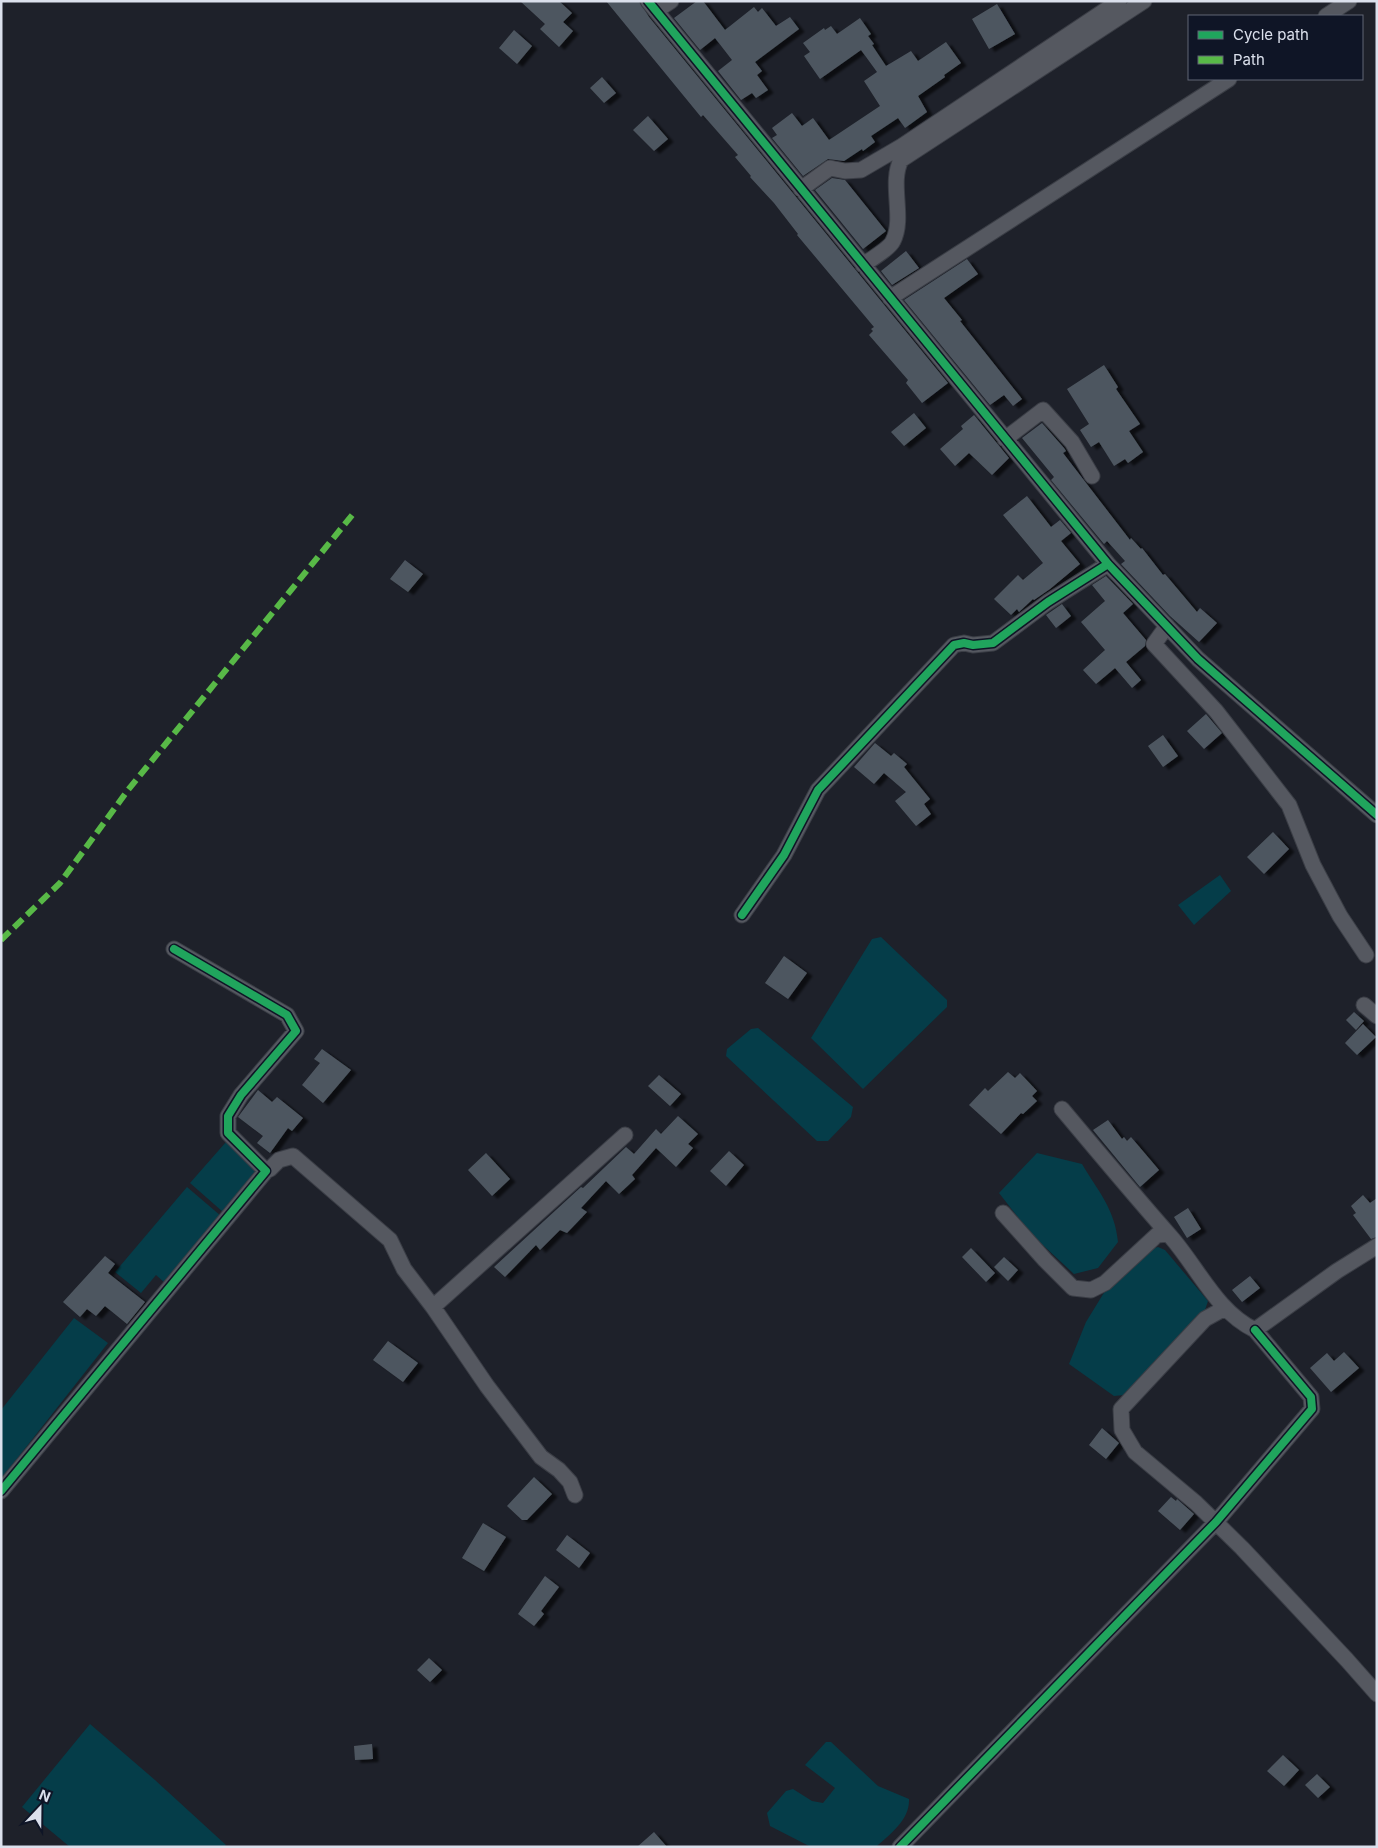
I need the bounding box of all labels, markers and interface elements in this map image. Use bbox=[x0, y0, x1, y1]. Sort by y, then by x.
legend bbox=[1188, 15, 1363, 80]
text: Cycle path bbox=[1233, 25, 1309, 44]
text: Path bbox=[1233, 50, 1265, 69]
north arrow bbox=[15, 1783, 65, 1833]
text: N bbox=[37, 1786, 53, 1805]

